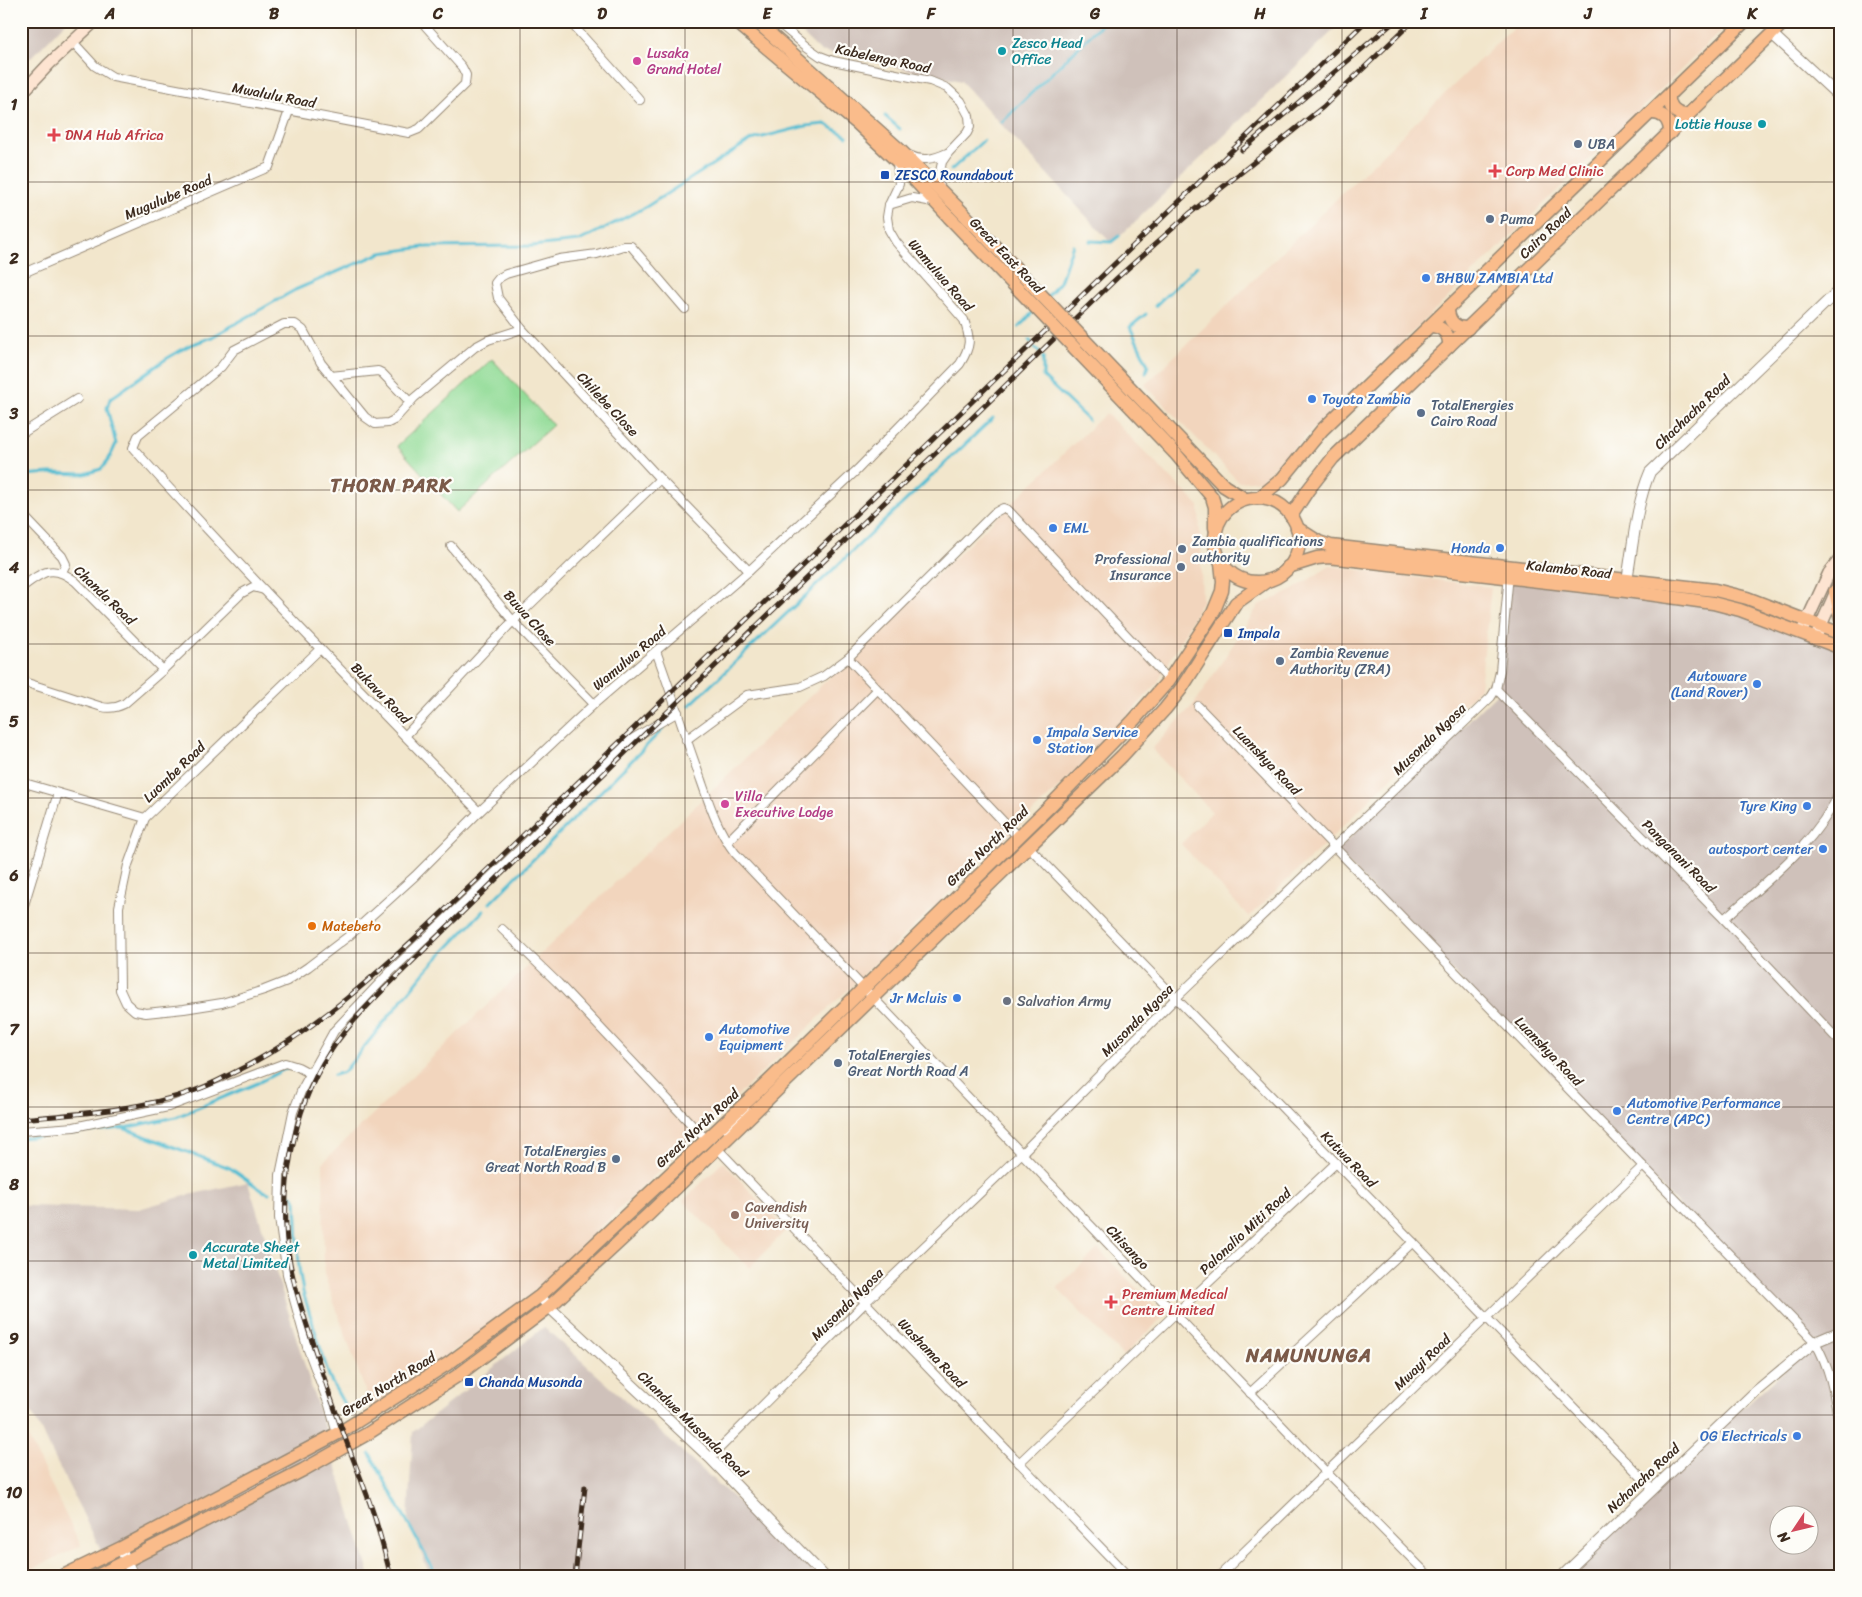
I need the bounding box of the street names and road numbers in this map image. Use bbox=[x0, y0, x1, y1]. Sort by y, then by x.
street label: Kabelenga Road bbox=[833, 36, 934, 81]
street label: Mwalulu Road bbox=[230, 75, 319, 116]
street label: Mugulube Road bbox=[120, 167, 218, 227]
street label: Cairo Road bbox=[1513, 200, 1579, 265]
street label: Great East Road bbox=[963, 211, 1051, 301]
street label: Wamulwa Road bbox=[902, 233, 981, 319]
street label: Chilebe Close bbox=[570, 366, 645, 443]
street label: Chachacha Road bbox=[1648, 368, 1738, 456]
street label: Kalambo Road bbox=[1525, 553, 1614, 587]
street label: Chanda Road bbox=[68, 559, 143, 633]
street label: Buwa Close bbox=[497, 584, 562, 652]
street label: Wamulwa Road bbox=[587, 619, 673, 697]
street label: Bukavu Road bbox=[344, 656, 418, 731]
street label: Musonda Ngosa bbox=[1386, 697, 1473, 781]
street label: Luanshya Road bbox=[1226, 719, 1308, 803]
street label: Luombe Road bbox=[137, 735, 213, 809]
street label: Great North Road bbox=[940, 799, 1036, 893]
street label: Panganani Road bbox=[1636, 813, 1723, 901]
street label: Musonda Ngosa bbox=[1095, 977, 1181, 1063]
street label: Luanshya Road bbox=[1508, 1010, 1590, 1094]
street label: Great North Road bbox=[649, 1081, 747, 1174]
street label: Kutwa Road bbox=[1315, 1125, 1384, 1195]
street label: Palonalio Miti Road bbox=[1193, 1181, 1298, 1281]
street label: Chisango bbox=[1100, 1219, 1156, 1276]
street label: Musonda Ngosa bbox=[805, 1261, 891, 1347]
street label: Washama Road bbox=[891, 1312, 973, 1396]
street label: Mwayi Road bbox=[1388, 1327, 1458, 1397]
street label: Great North Road bbox=[336, 1344, 442, 1424]
street label: Chandwe Musonda Road bbox=[631, 1364, 755, 1485]
street label: Nchoncho Road bbox=[1601, 1436, 1687, 1519]

